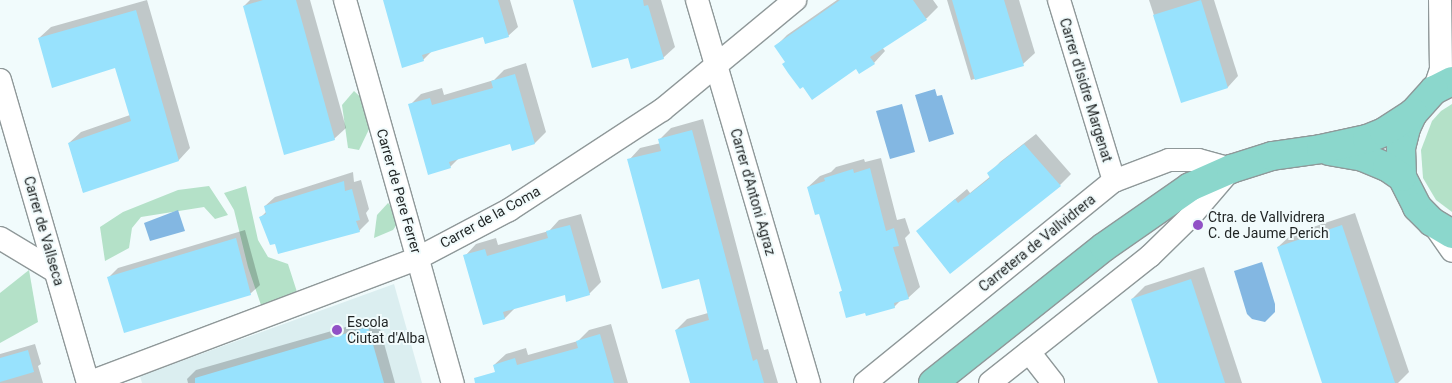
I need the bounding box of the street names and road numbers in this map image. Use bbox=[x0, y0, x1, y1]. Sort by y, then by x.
street label: Carrer d'Isidre Margenat bbox=[1056, 16, 1116, 164]
street label: Carrer de Pere Ferrer bbox=[373, 127, 425, 255]
street label: Carrer d'Antoni Agraz bbox=[727, 127, 779, 257]
street label: Carrer de Vallseca bbox=[20, 174, 68, 288]
street label: Carrer de la Coma bbox=[437, 183, 543, 251]
street label: Carretera de Vallvidrera bbox=[975, 191, 1099, 295]

